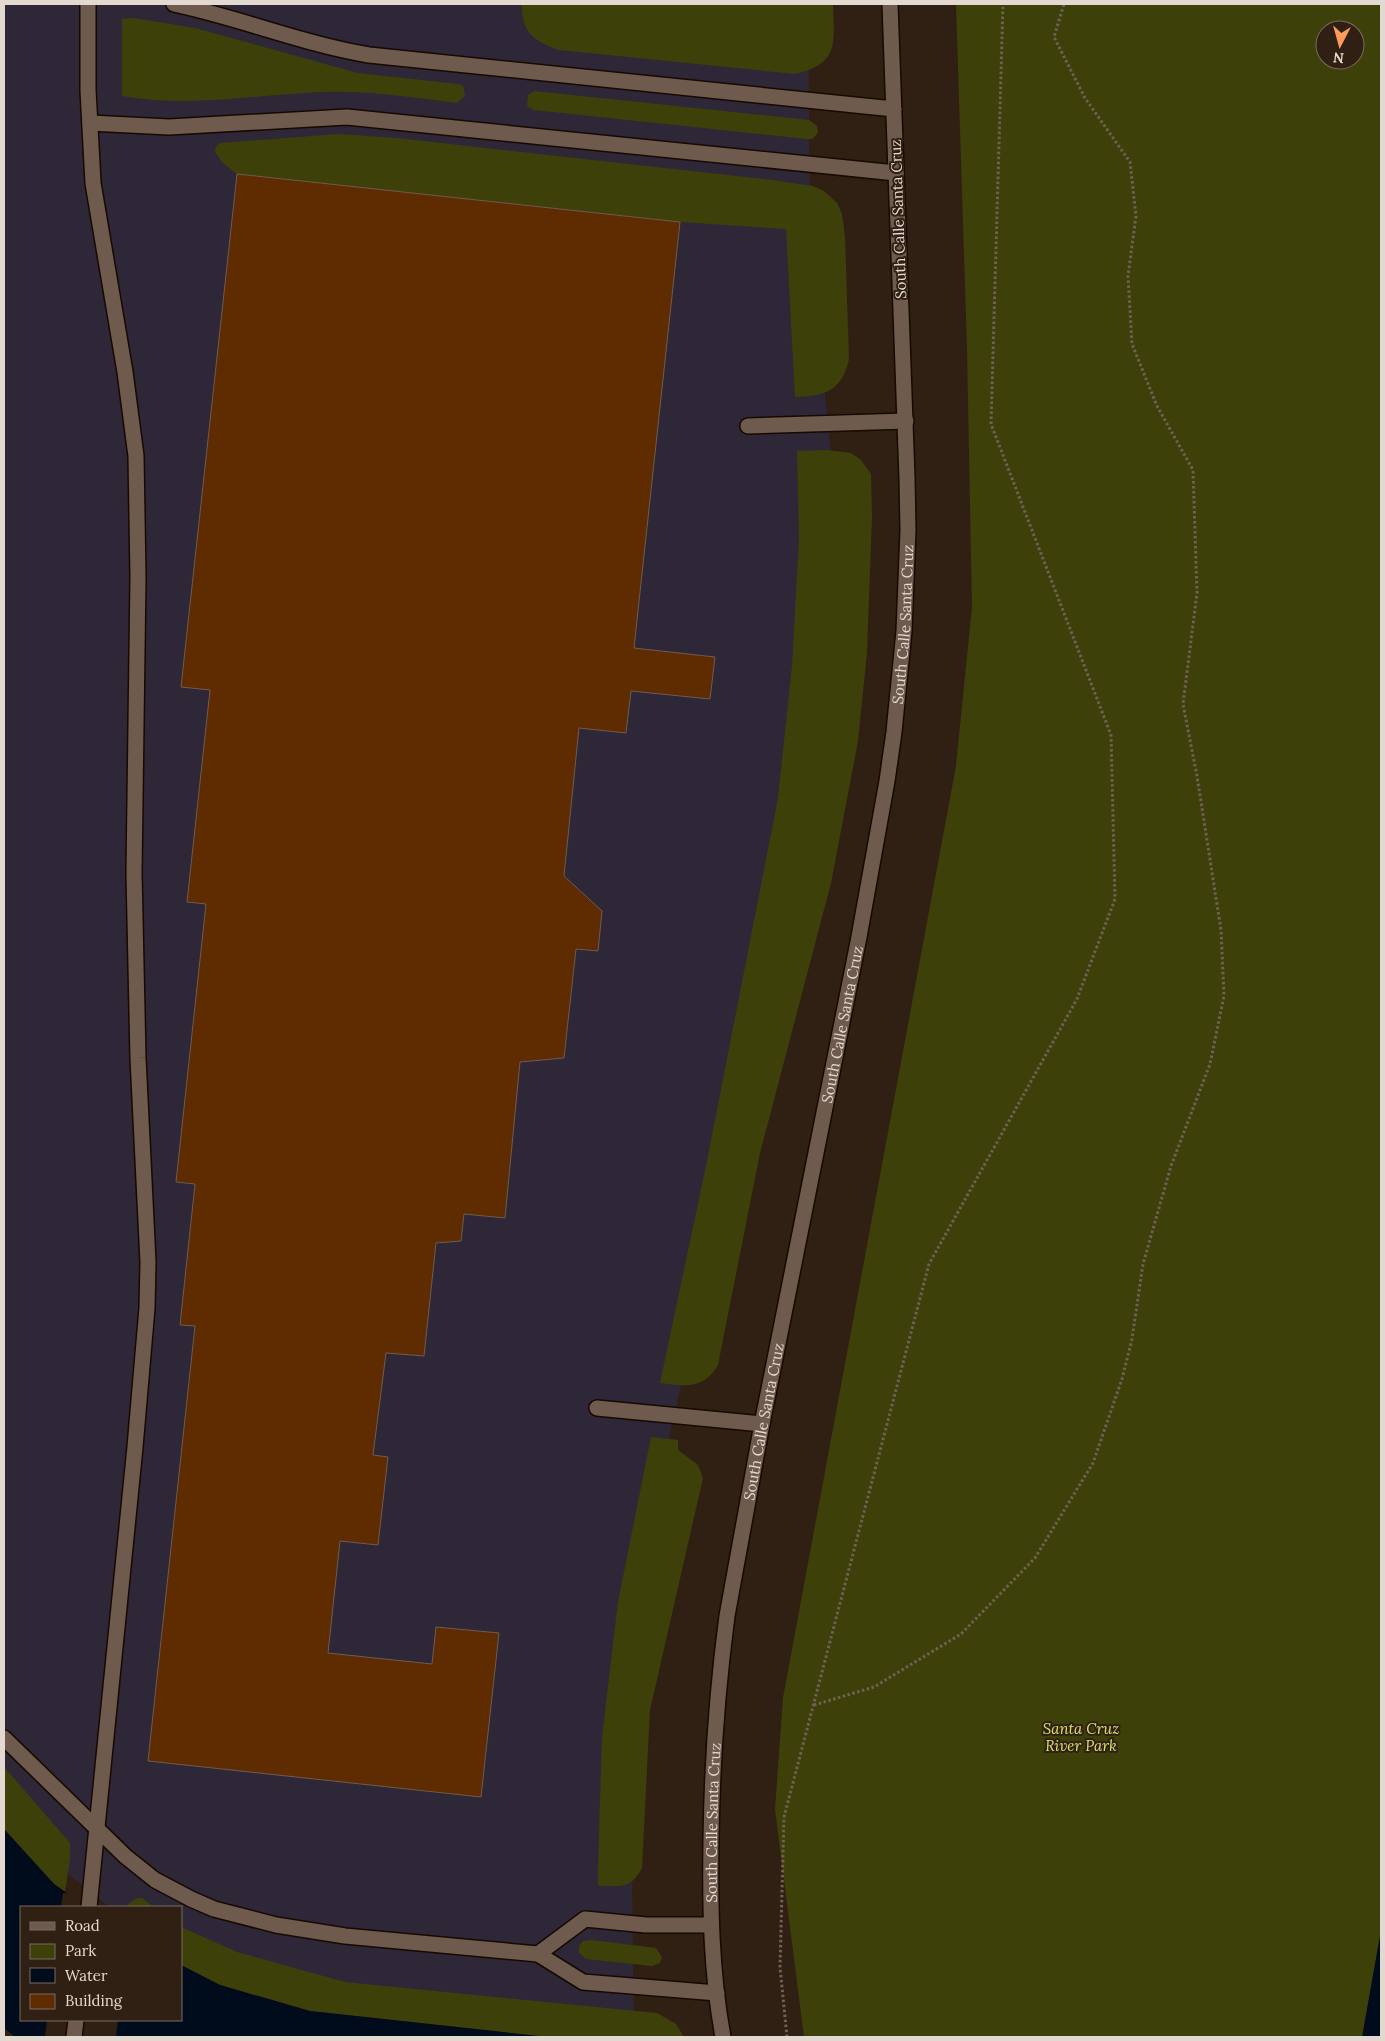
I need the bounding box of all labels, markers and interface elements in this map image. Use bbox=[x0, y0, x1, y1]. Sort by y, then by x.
north arrow bbox=[1315, 20, 1365, 70]
text: N bbox=[1332, 48, 1345, 67]
street label: South Calle Santa Cruz bbox=[886, 139, 910, 299]
street label: South Calle Santa Cruz bbox=[887, 544, 917, 705]
street label: South Calle Santa Cruz bbox=[817, 944, 867, 1105]
street label: South Calle Santa Cruz bbox=[739, 1341, 787, 1502]
park label: Santa Cruz River Park bbox=[1043, 1719, 1119, 1755]
street label: South Calle Santa Cruz bbox=[701, 1742, 724, 1903]
legend bbox=[20, 1906, 182, 2021]
text: Road bbox=[65, 1916, 100, 1935]
text: Park bbox=[65, 1941, 96, 1960]
text: Water bbox=[65, 1966, 108, 1985]
text: Building bbox=[65, 1991, 123, 2010]

